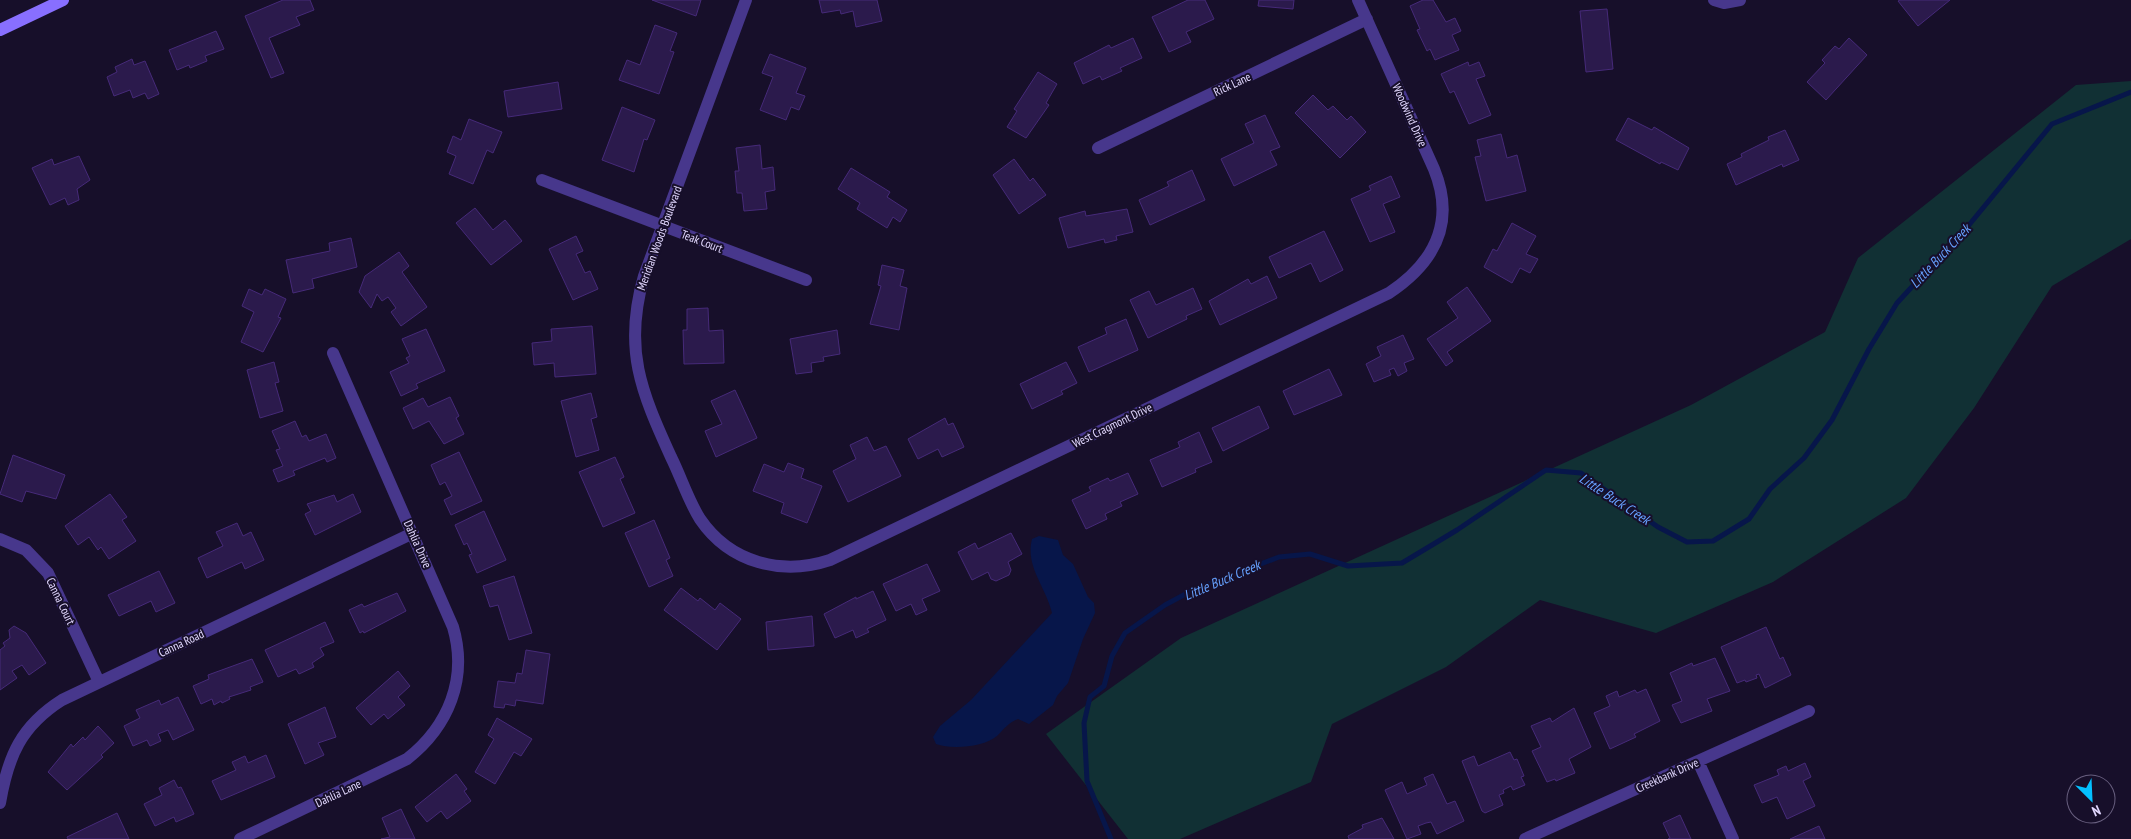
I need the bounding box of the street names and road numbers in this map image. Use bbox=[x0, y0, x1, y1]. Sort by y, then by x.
street label: Rick Lane bbox=[1211, 69, 1253, 99]
street label: Woodwind Drive bbox=[1389, 81, 1431, 149]
street label: Meridian Woods Boulevard bbox=[633, 184, 685, 292]
street label: Teak Court bbox=[679, 226, 726, 256]
street label: West Cragmont Drive bbox=[1070, 399, 1154, 451]
street label: Dahlia Drive bbox=[401, 518, 435, 570]
street label: Canna Court bbox=[43, 575, 79, 628]
street label: Canna Road bbox=[156, 626, 206, 660]
street label: Creekbank Drive bbox=[1633, 754, 1701, 795]
street label: Dahlia Lane bbox=[313, 776, 363, 810]

